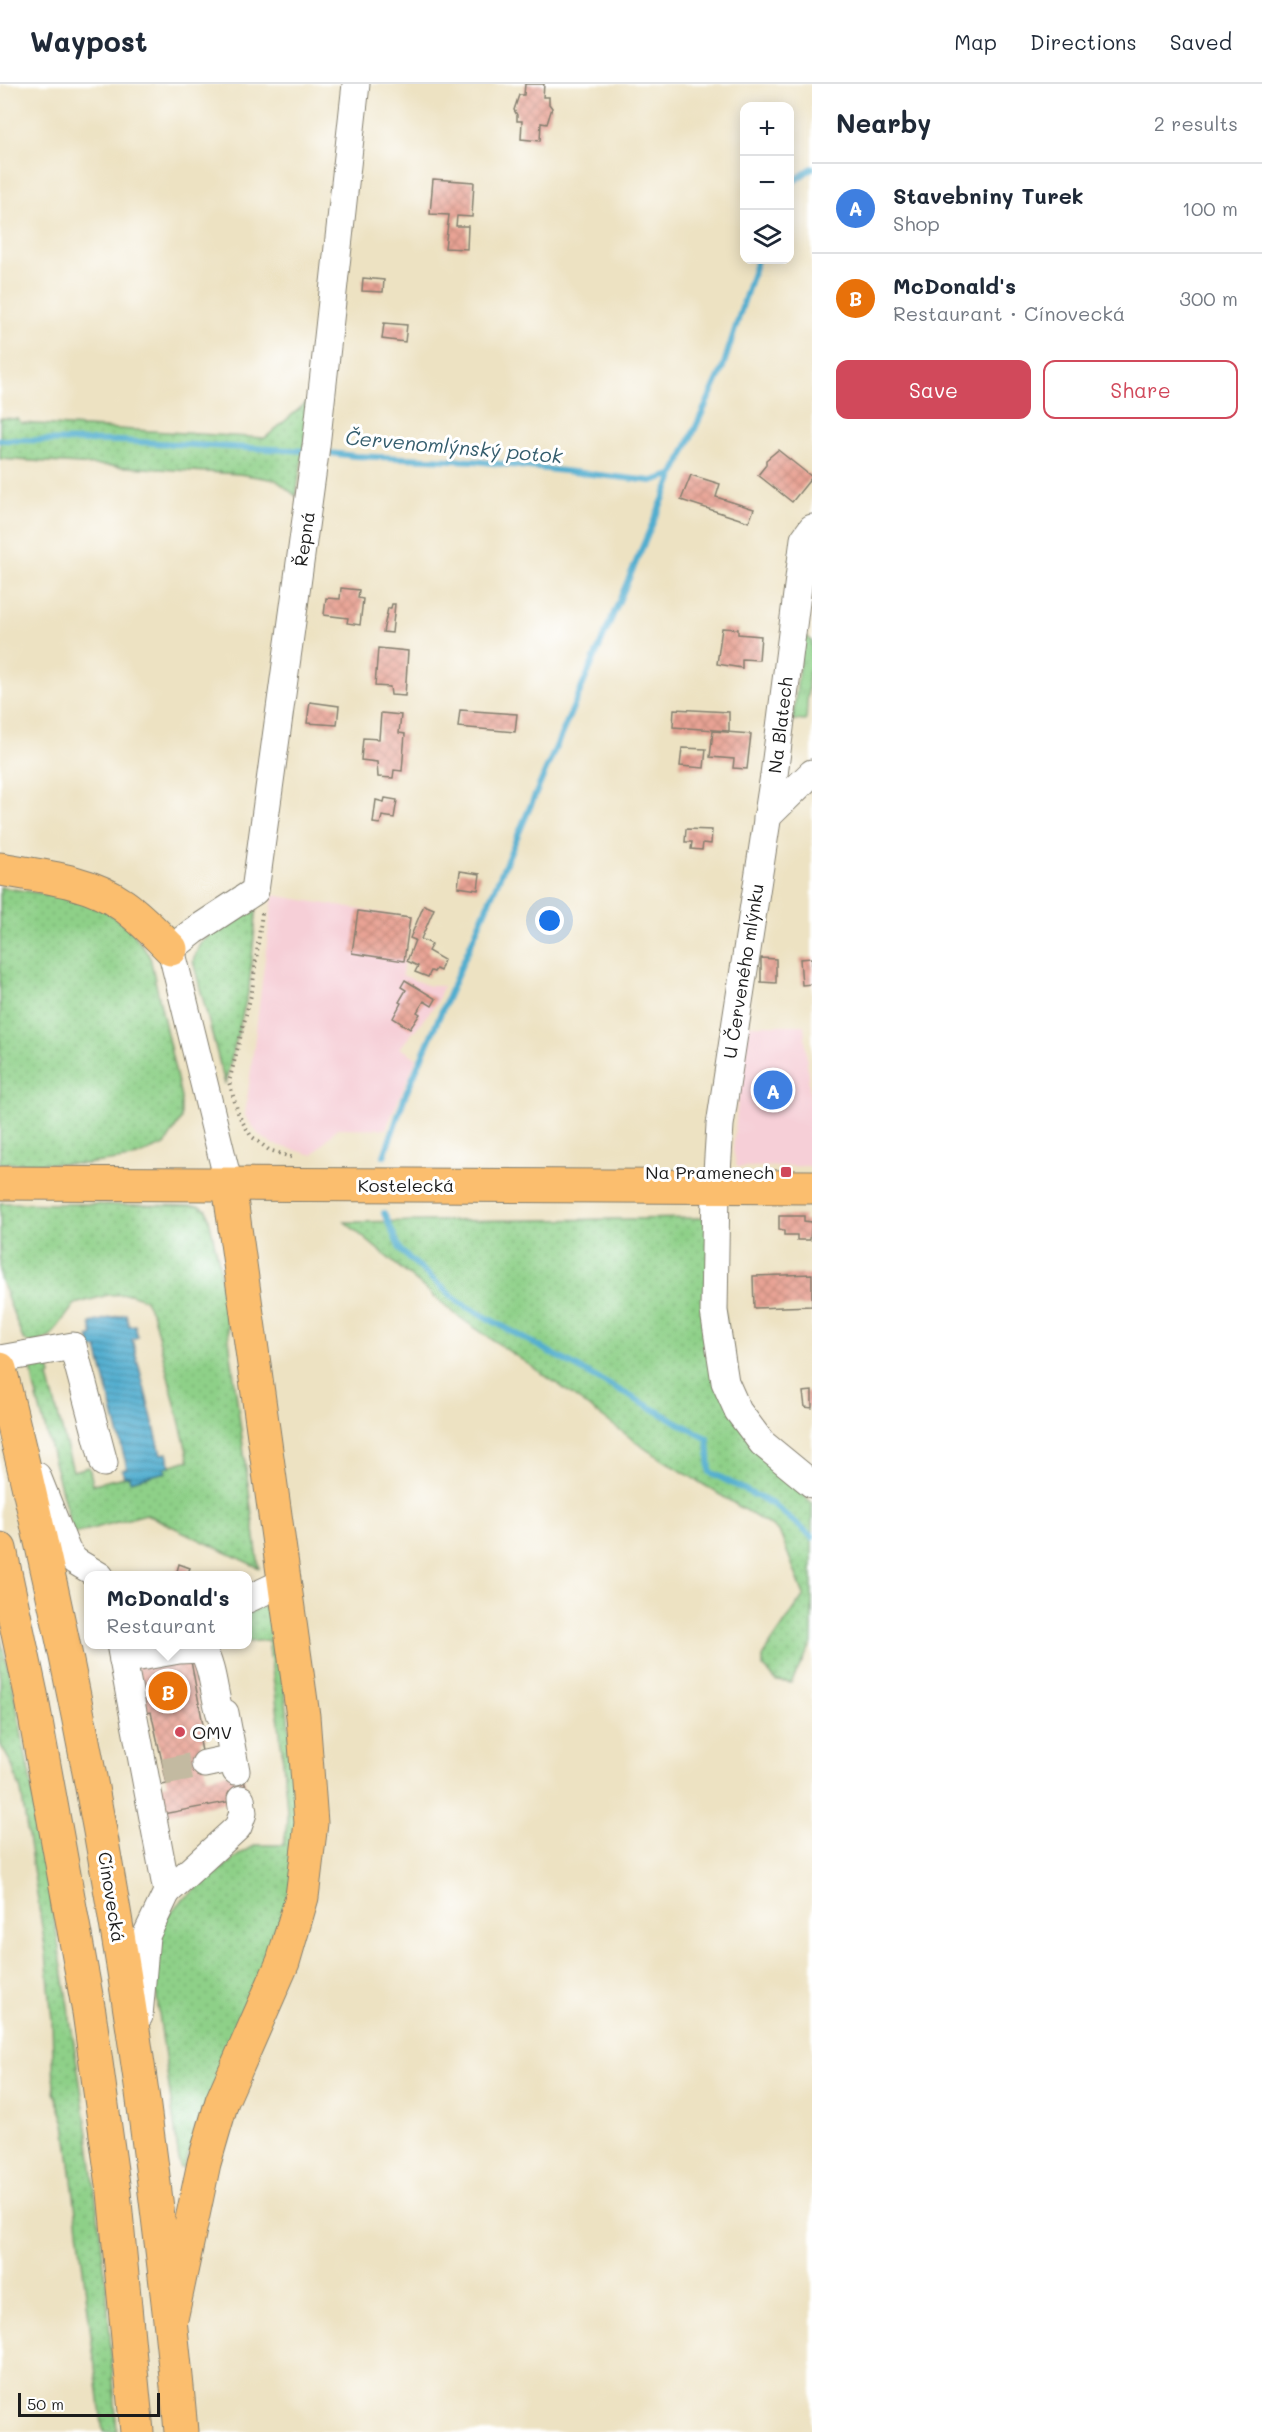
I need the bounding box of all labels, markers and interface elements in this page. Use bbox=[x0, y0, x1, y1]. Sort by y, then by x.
text: Waypost bbox=[30, 23, 147, 59]
text: Map bbox=[954, 28, 997, 55]
text: Directions bbox=[1030, 28, 1137, 55]
text: Saved bbox=[1170, 28, 1232, 55]
map controls bbox=[740, 102, 794, 264]
button: + bbox=[740, 102, 794, 156]
text: Nearby bbox=[836, 106, 931, 140]
text: 2 results bbox=[1154, 110, 1238, 136]
button: − bbox=[740, 156, 794, 210]
text: Stavebniny Turek bbox=[893, 181, 1084, 210]
text: A bbox=[849, 195, 862, 221]
text: 100 m bbox=[1182, 195, 1238, 221]
button: layers bbox=[740, 210, 794, 264]
text: Shop bbox=[893, 210, 940, 236]
text: McDonald's bbox=[893, 271, 1016, 300]
text: B bbox=[849, 285, 862, 311]
text: 300 m bbox=[1179, 285, 1238, 311]
text: Restaurant · Cínovecká bbox=[893, 300, 1125, 326]
button: Save bbox=[836, 360, 1031, 419]
button: Share bbox=[1043, 360, 1238, 419]
water label: Červenomlýnský potok bbox=[344, 424, 564, 468]
street label: Řepná bbox=[288, 510, 320, 568]
street label: Na Blatech bbox=[762, 675, 798, 775]
street label: U Červeného mlýnku bbox=[717, 882, 769, 1060]
your location bbox=[535, 906, 564, 935]
pin: A bbox=[754, 1068, 792, 1112]
place label: Na Pramenech bbox=[645, 1160, 774, 1184]
marker: Na Pramenech bbox=[779, 1165, 793, 1179]
street label: Kostelecká bbox=[358, 1173, 454, 1197]
popup bbox=[84, 1571, 252, 1649]
text: McDonald's bbox=[106, 1583, 230, 1612]
text: Restaurant bbox=[106, 1612, 216, 1638]
pin: B bbox=[148, 1668, 188, 1714]
place label: OMV bbox=[192, 1720, 232, 1744]
marker: OMV bbox=[173, 1725, 187, 1739]
street label: Cínovecká bbox=[93, 1850, 131, 1944]
scale bar bbox=[18, 2390, 160, 2418]
text: 50 m bbox=[27, 2393, 64, 2414]

